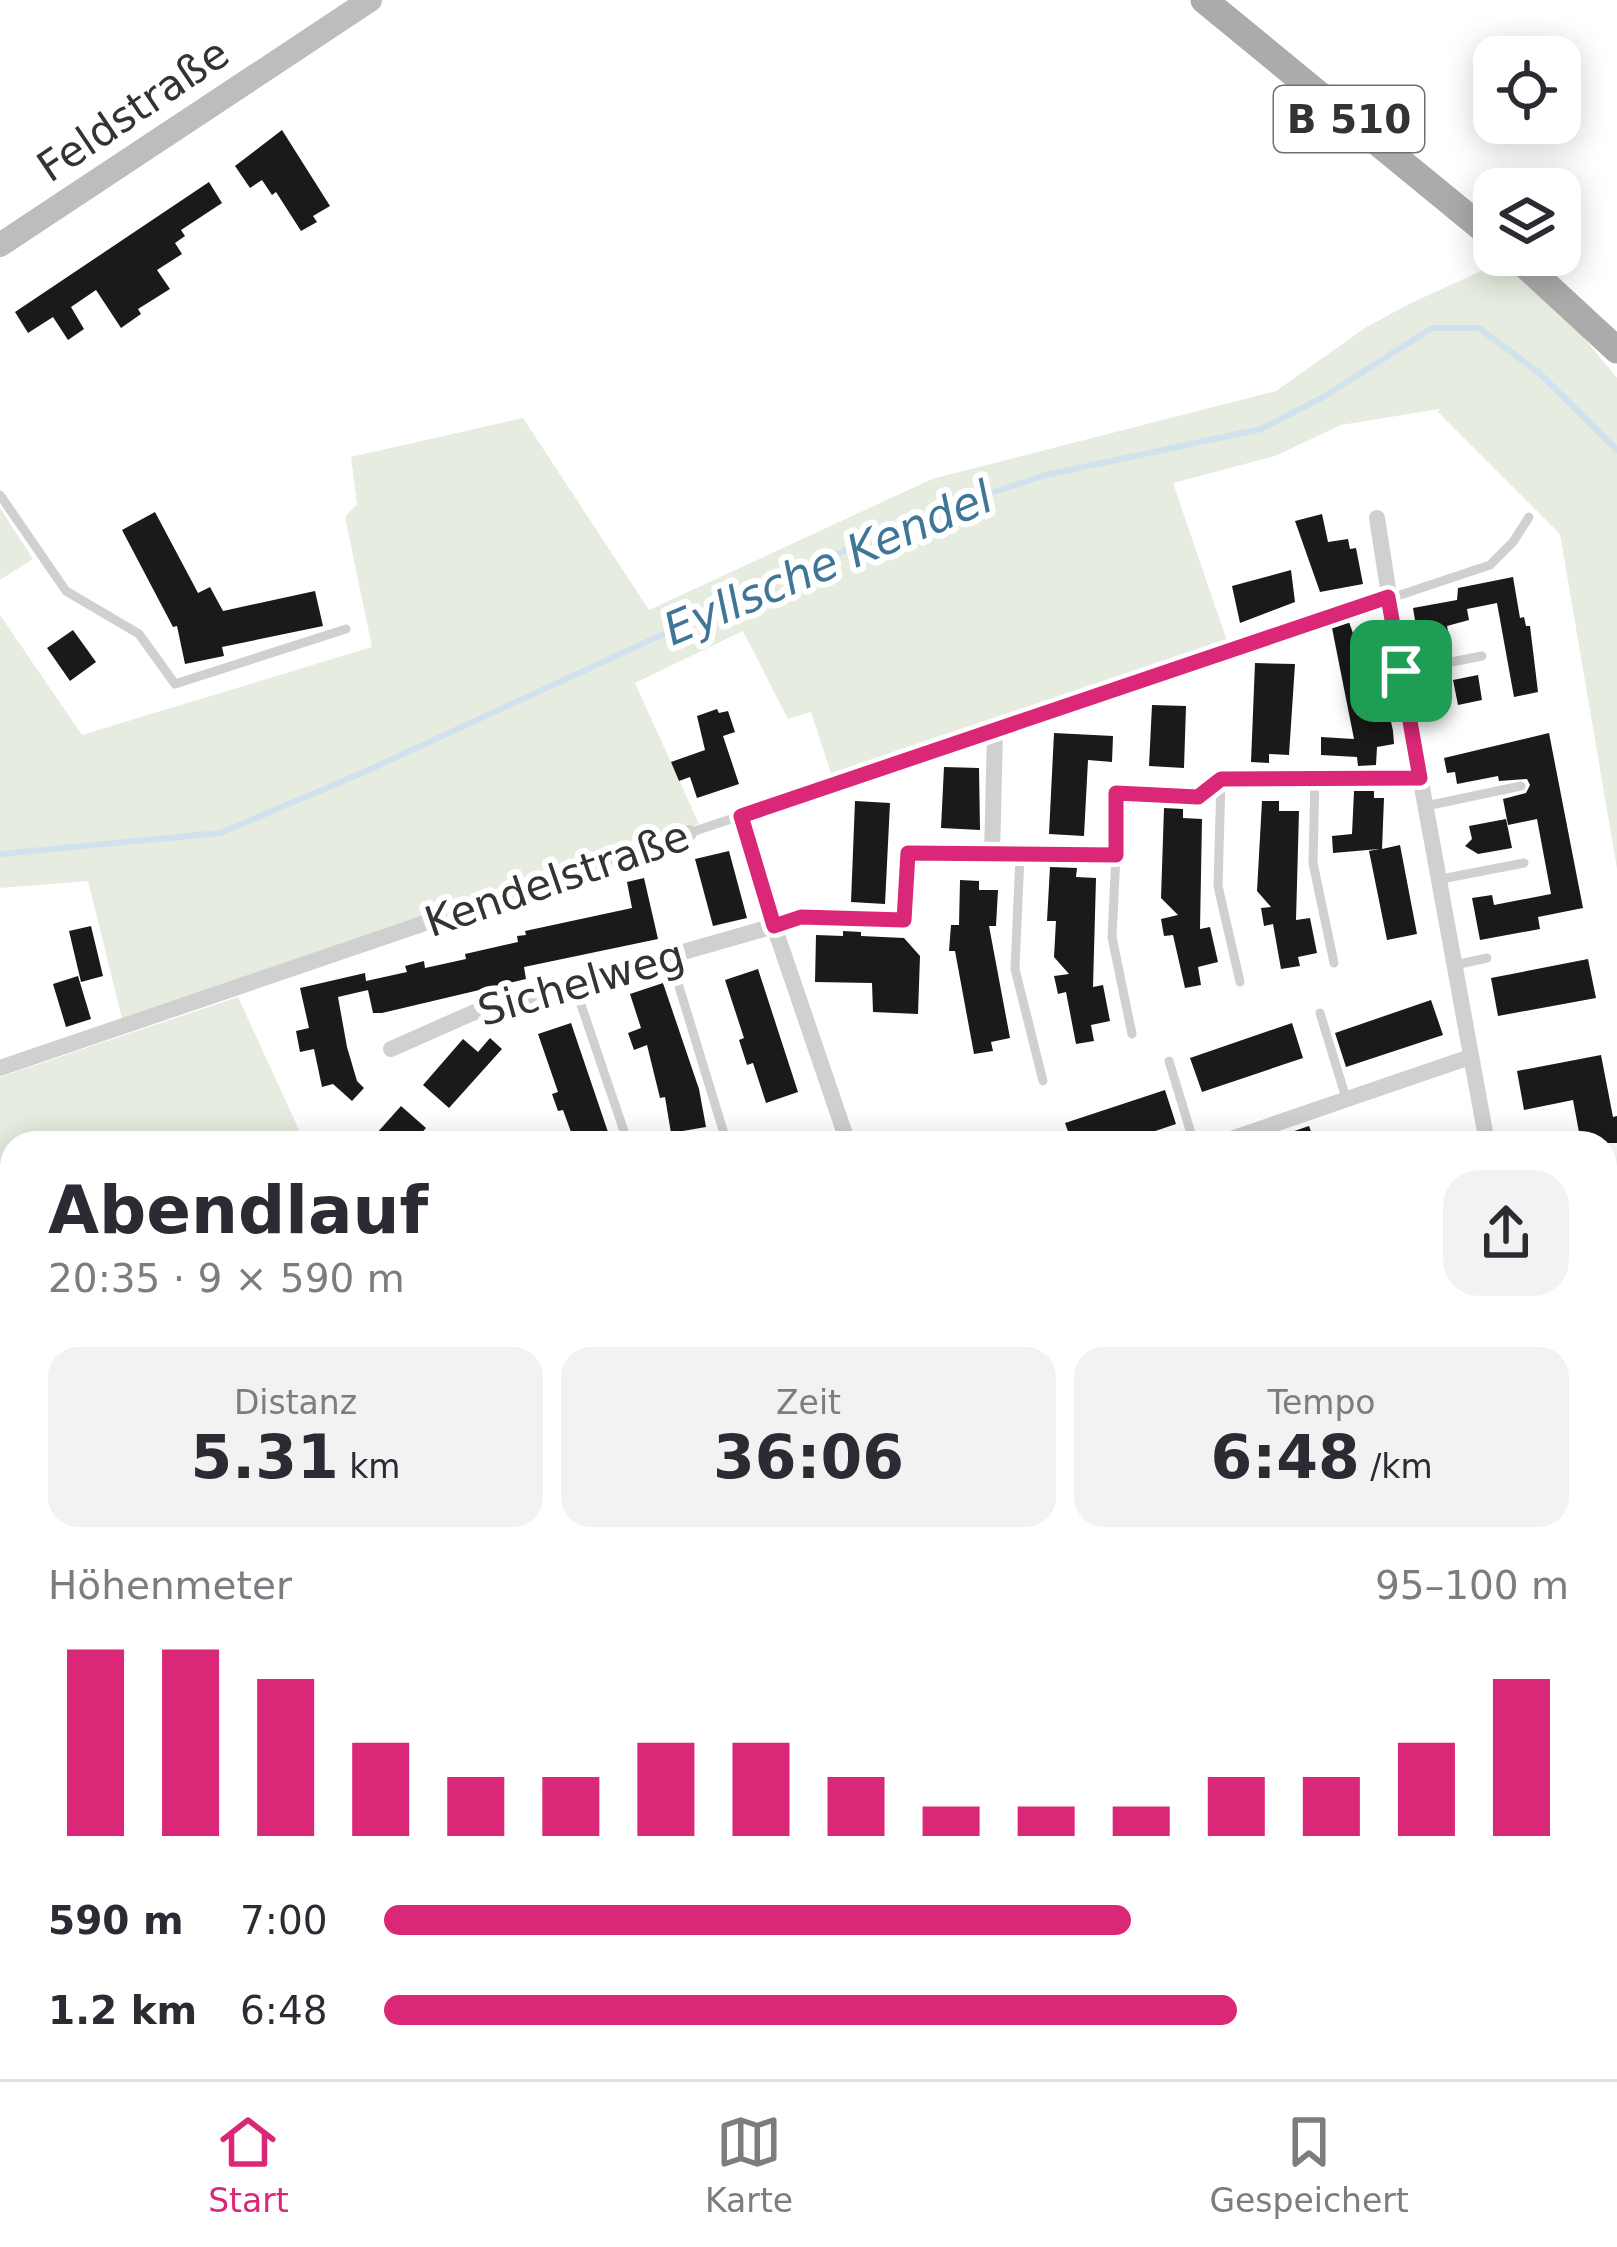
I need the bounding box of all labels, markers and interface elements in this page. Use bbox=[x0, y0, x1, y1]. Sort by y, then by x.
street label: Feldstraße bbox=[28, 28, 238, 192]
map controls bbox=[1473, 36, 1581, 276]
button: locate bbox=[1473, 36, 1581, 144]
road number: B 510 bbox=[1274, 86, 1424, 152]
button: layers bbox=[1473, 168, 1581, 276]
water label: Eyllsche Kendel bbox=[656, 470, 1001, 656]
pin bbox=[1350, 620, 1452, 722]
icon: arrive bbox=[1368, 638, 1434, 704]
street label: Kendelstraße bbox=[419, 811, 695, 947]
street label: Sichelweg bbox=[472, 930, 690, 1036]
button: share bbox=[1443, 1170, 1569, 1296]
text: Abendlauf bbox=[48, 1172, 428, 1249]
text: 20:35 · 9 × 590 m bbox=[48, 1256, 405, 1301]
text: Distanz bbox=[234, 1383, 357, 1422]
text: Zeit bbox=[776, 1383, 841, 1422]
text: Tempo bbox=[1267, 1383, 1376, 1422]
text: 5.31 bbox=[191, 1422, 339, 1492]
text: 36:06 bbox=[713, 1422, 904, 1492]
text: 6:48 bbox=[1210, 1422, 1360, 1492]
text: km bbox=[339, 1447, 400, 1486]
text: /km bbox=[1360, 1447, 1433, 1486]
text: Höhenmeter bbox=[48, 1563, 292, 1608]
text: 95–100 m bbox=[1375, 1563, 1569, 1608]
text: 590 m bbox=[48, 1898, 184, 1943]
text: 7:00 bbox=[240, 1898, 328, 1943]
text: 1.2 km bbox=[48, 1988, 197, 2033]
text: 6:48 bbox=[240, 1988, 328, 2033]
tab: Start bbox=[208, 2109, 289, 2220]
tab: Karte bbox=[705, 2109, 793, 2220]
tab: Gespeichert bbox=[1209, 2109, 1409, 2220]

